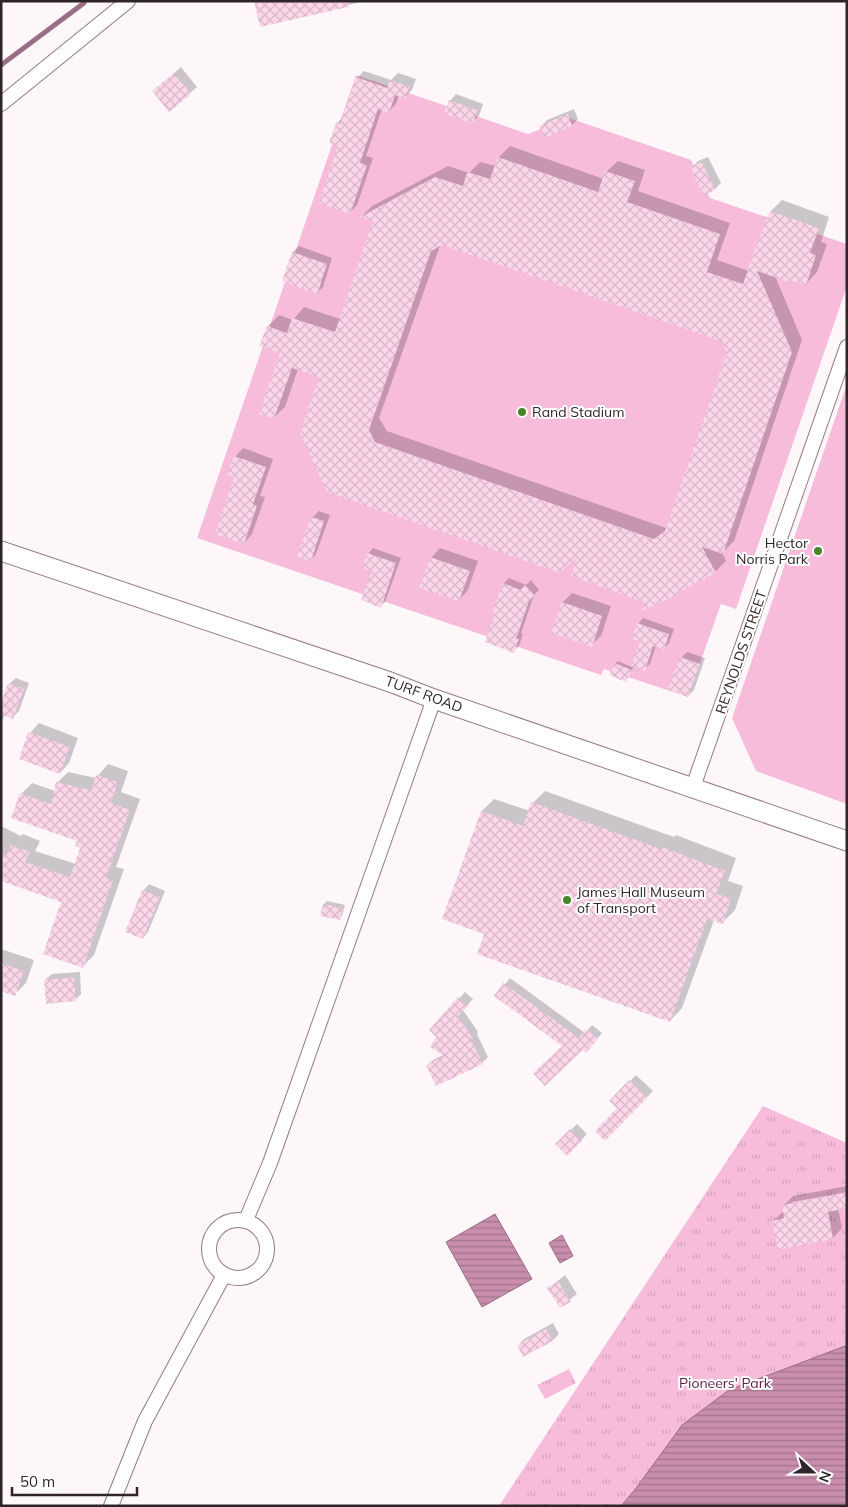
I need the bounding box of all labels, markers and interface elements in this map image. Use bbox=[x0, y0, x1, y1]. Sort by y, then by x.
place label: Rand Stadium bbox=[532, 403, 624, 421]
marker: Rand Stadium bbox=[516, 406, 528, 418]
place label: Hector Norris Park bbox=[736, 534, 809, 568]
marker: Hector Norris Park bbox=[812, 545, 824, 557]
street label: REYNOLDS STREET bbox=[711, 587, 771, 716]
street label: TURF ROAD bbox=[383, 672, 465, 716]
place label: James Hall Museum of Transport bbox=[577, 883, 705, 917]
marker: James Hall Museum of Transport bbox=[561, 894, 573, 906]
park label: Pioneers' Park bbox=[679, 1374, 772, 1392]
north arrow bbox=[788, 1447, 838, 1497]
scale bar bbox=[12, 1464, 138, 1496]
text: N bbox=[815, 1468, 835, 1485]
text: 50 m bbox=[20, 1472, 55, 1491]

